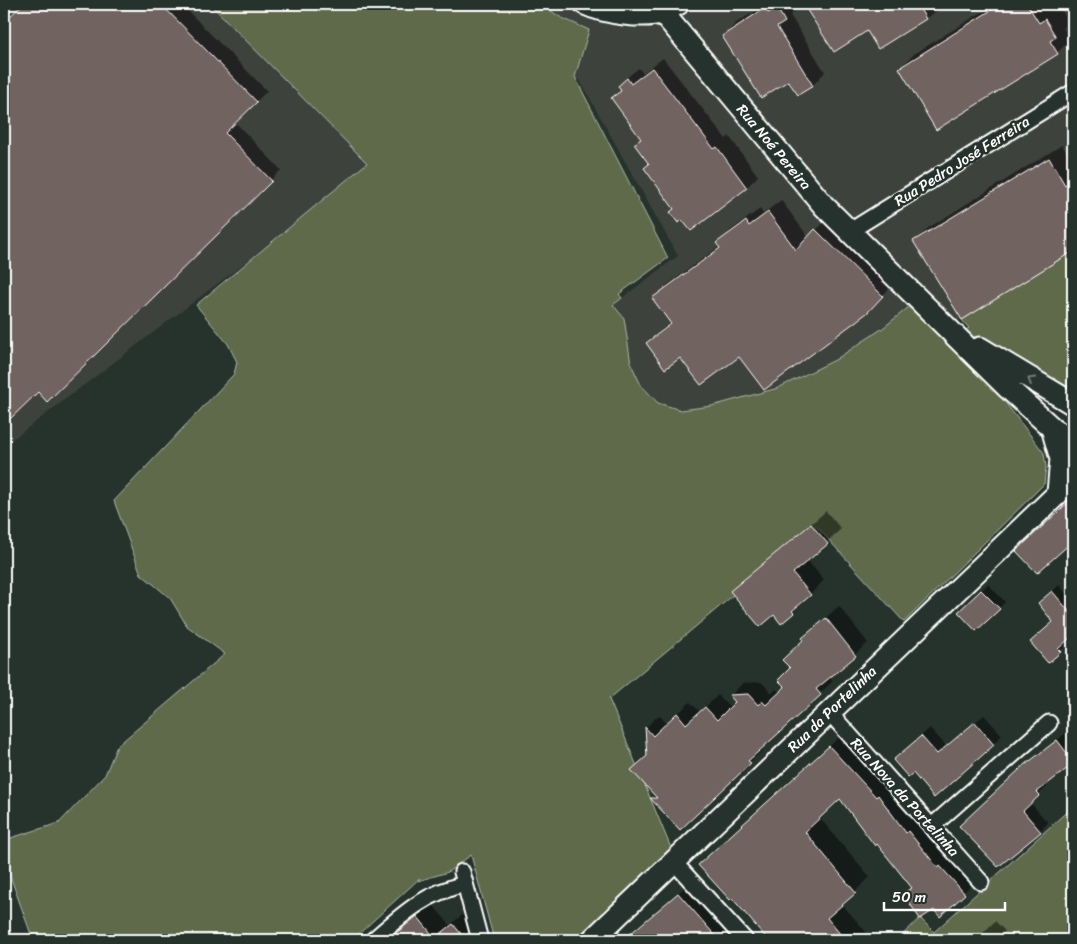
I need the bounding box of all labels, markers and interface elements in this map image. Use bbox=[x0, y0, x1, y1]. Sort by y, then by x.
street label: Rua Noé Pereira bbox=[730, 98, 818, 196]
street label: Rua Pedro José Ferreira bbox=[889, 108, 1035, 213]
one-way arrow bbox=[1028, 376, 1037, 386]
street label: Rua da Portelinha bbox=[781, 659, 883, 759]
street label: Rua Nova da Portelinha bbox=[844, 731, 966, 863]
scale bar bbox=[884, 879, 1006, 911]
text: 50 m bbox=[892, 884, 927, 910]

